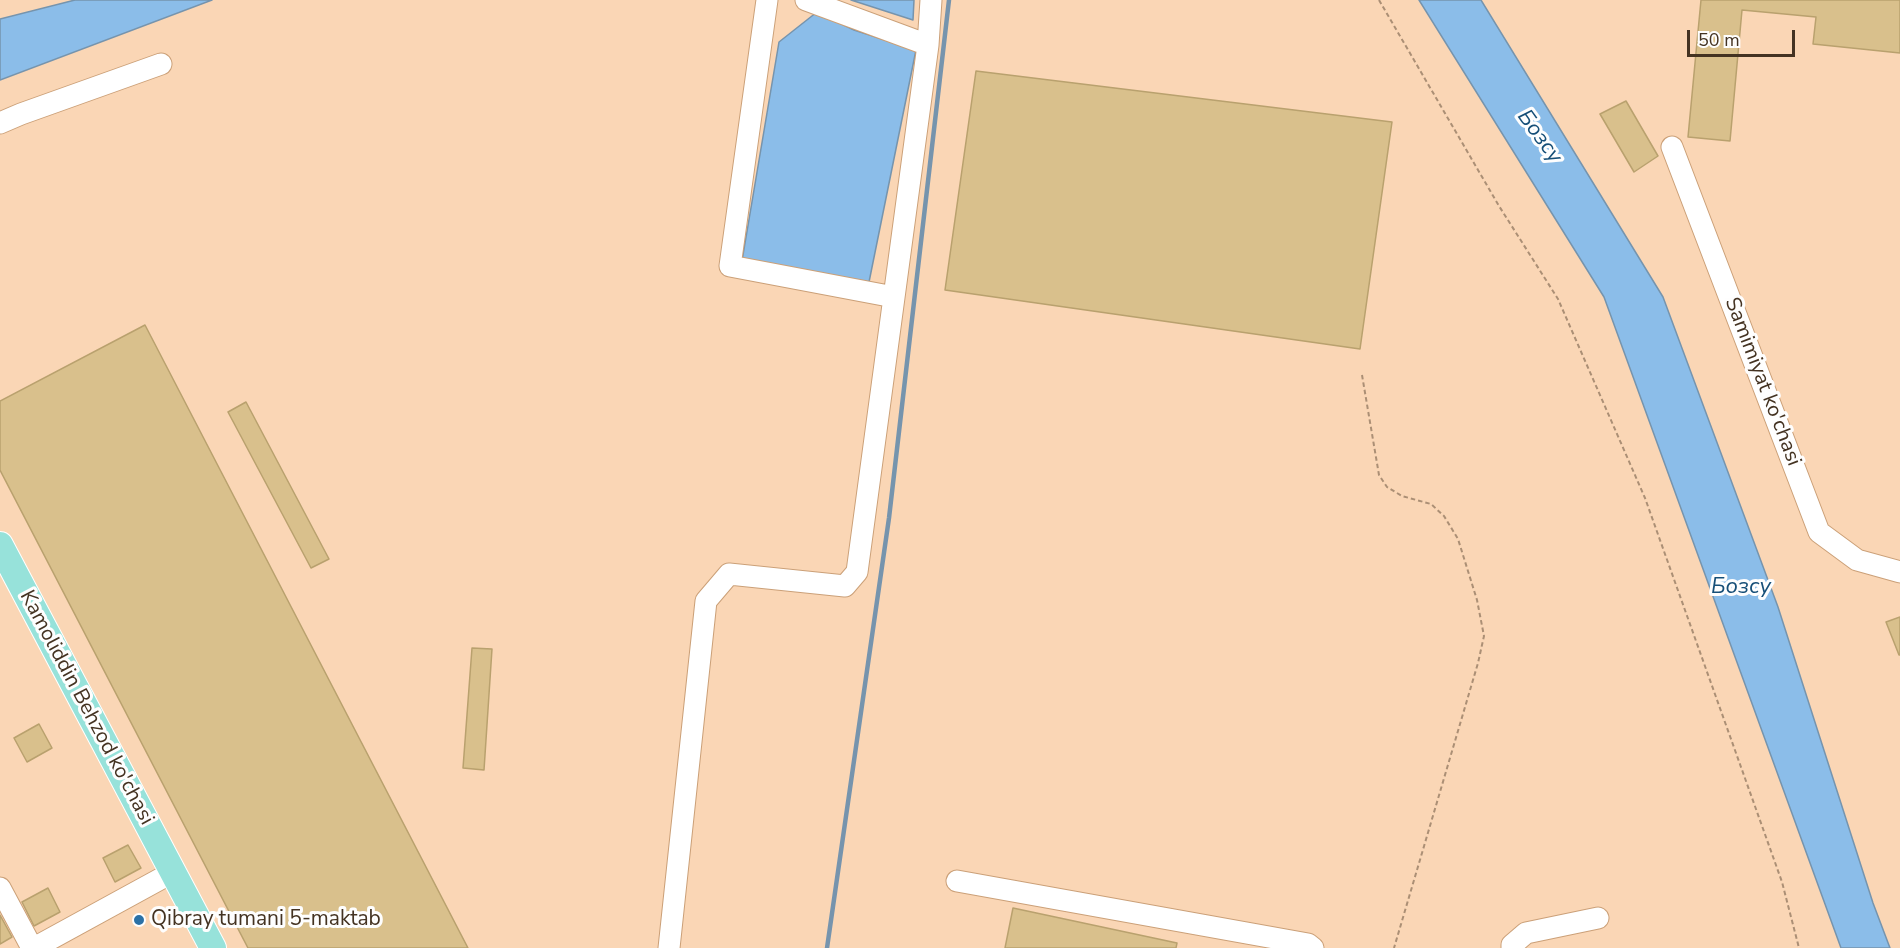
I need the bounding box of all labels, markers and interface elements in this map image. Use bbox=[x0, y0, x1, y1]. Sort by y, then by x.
scale bar bbox=[1690, 18, 1798, 56]
text: 50 m bbox=[1698, 28, 1740, 52]
water label: Бозсу bbox=[1511, 105, 1567, 169]
street label: Samimiyat ko'chasi bbox=[1718, 294, 1806, 470]
water label: Бозсу bbox=[1711, 575, 1771, 601]
street label: Kamoliddin Behzod ko'chasi bbox=[13, 586, 159, 830]
place label: Qibray tumani 5-maktab bbox=[151, 907, 381, 933]
marker: Qibray tumani 5-maktab bbox=[132, 913, 146, 927]

